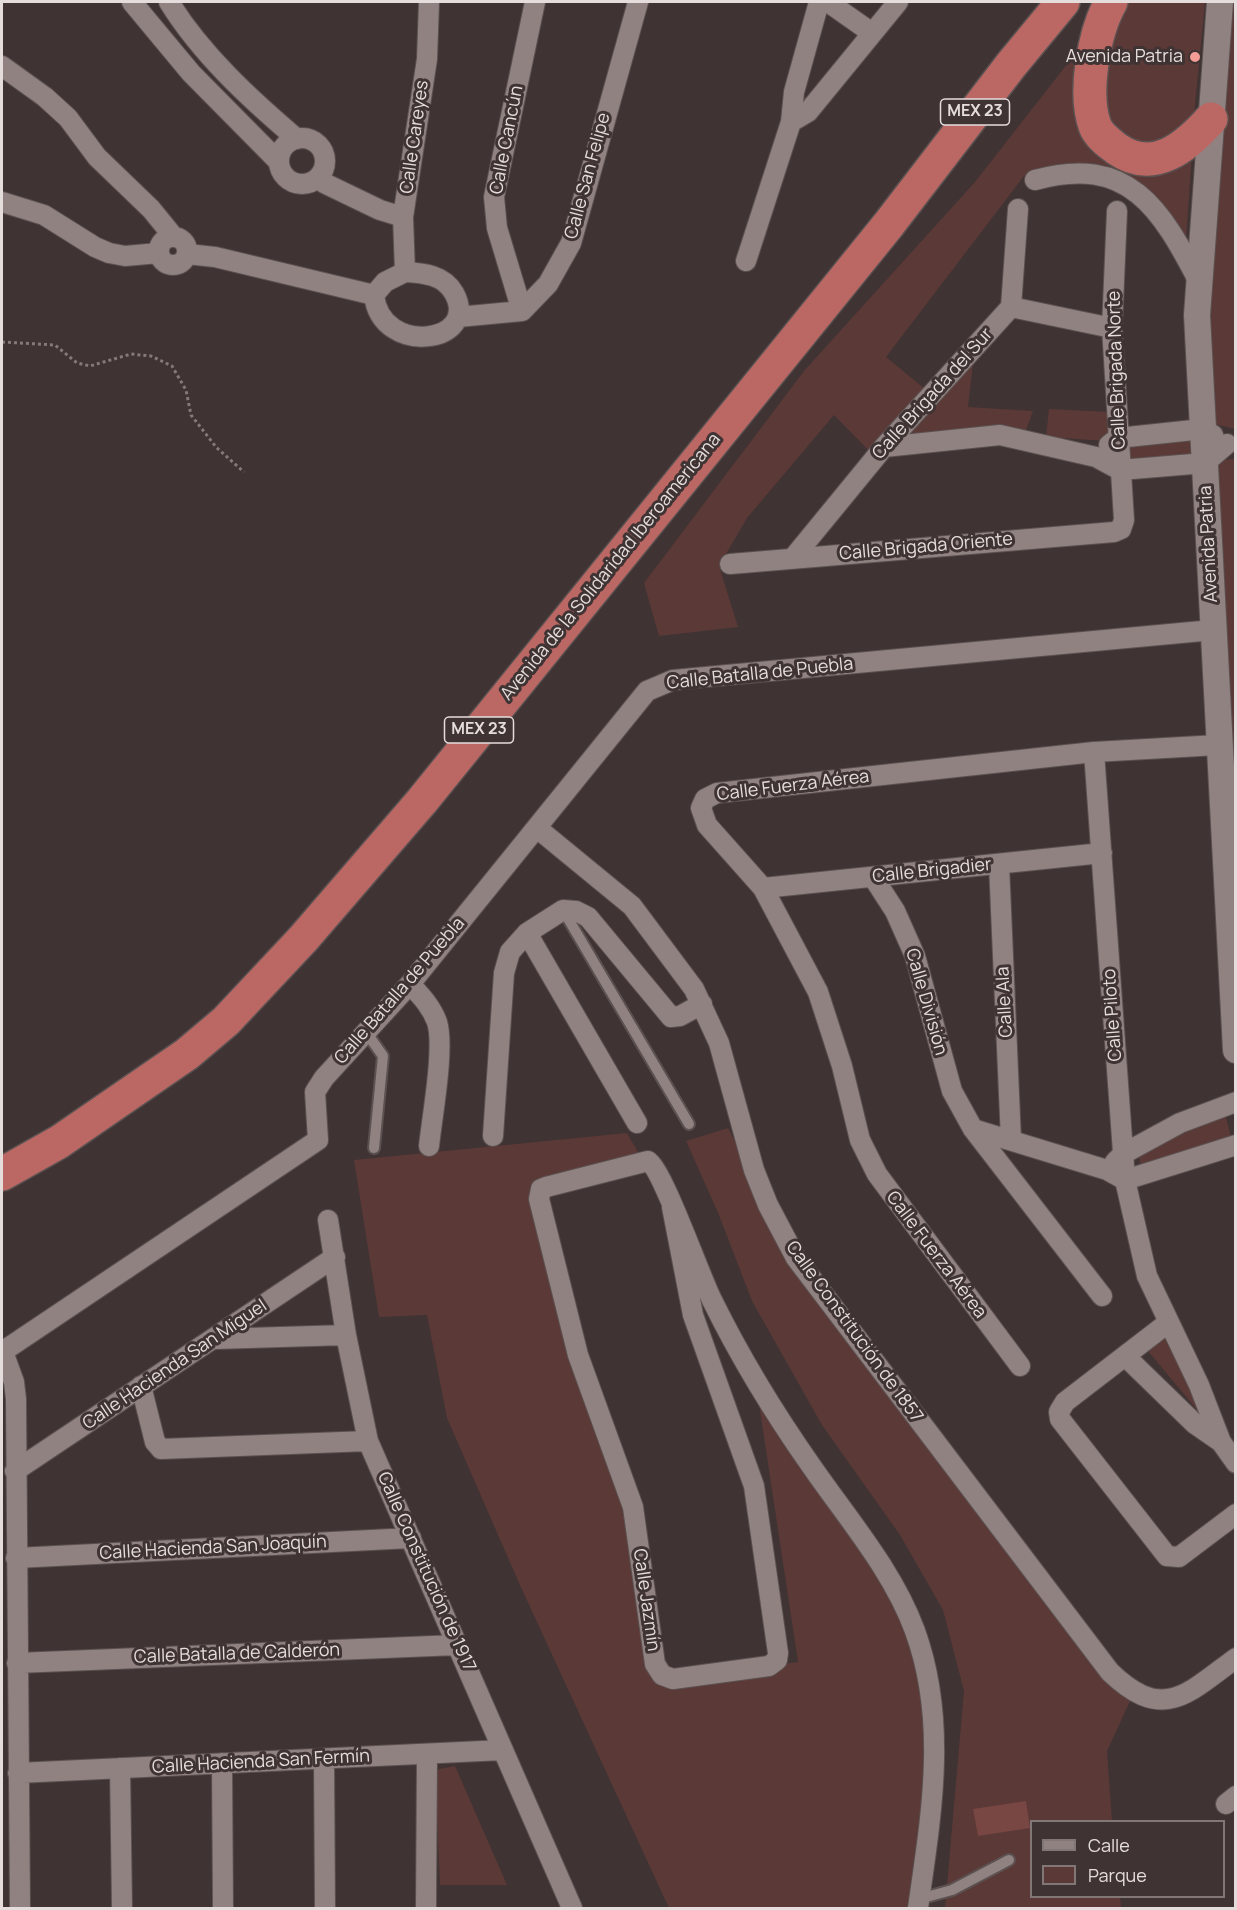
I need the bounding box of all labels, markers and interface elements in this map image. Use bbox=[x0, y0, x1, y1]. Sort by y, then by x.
place label: Avenida Patria bbox=[1066, 46, 1183, 68]
marker: Avenida Patria bbox=[1188, 50, 1202, 64]
street label: Calle Careyes bbox=[396, 79, 434, 195]
street label: Calle Cancún bbox=[486, 84, 528, 196]
road number: MEX 23 bbox=[940, 99, 1010, 125]
street label: Calle San Felipe bbox=[561, 111, 615, 241]
street label: Calle Brigada Norte bbox=[1103, 290, 1131, 450]
street label: Calle Brigada del Sur bbox=[868, 324, 998, 464]
street label: Avenida de la Solidaridad Iberoamericana bbox=[496, 429, 726, 705]
street label: Avenida Patria bbox=[1195, 485, 1223, 603]
street label: Calle Brigada Oriente bbox=[838, 529, 1014, 565]
street label: Calle Batalla de Puebla bbox=[666, 653, 854, 695]
road number: MEX 23 bbox=[444, 717, 514, 743]
street label: Calle Fuerza Aérea bbox=[716, 766, 870, 806]
street label: Calle Brigadier bbox=[871, 854, 993, 888]
street label: Calle Batalla de Puebla bbox=[330, 913, 470, 1069]
street label: Calle División bbox=[900, 946, 952, 1058]
street label: Calle Ala bbox=[992, 966, 1018, 1038]
street label: Calle Piloto bbox=[1099, 968, 1127, 1062]
street label: Calle Fuerza Aérea bbox=[881, 1187, 991, 1323]
street label: Calle Constitución de 1857 bbox=[781, 1237, 927, 1427]
street label: Calle Hacienda San Miguel bbox=[79, 1295, 271, 1435]
street label: Calle Constitución de 1917 bbox=[372, 1469, 480, 1675]
street label: Calle Hacienda San Joaquín bbox=[99, 1531, 327, 1565]
street label: Calle Jazmín bbox=[628, 1547, 664, 1653]
street label: Calle Batalla de Calderón bbox=[134, 1640, 340, 1668]
street label: Calle Hacienda San Fermín bbox=[152, 1746, 370, 1778]
legend bbox=[1030, 1820, 1225, 1898]
text: Calle bbox=[1088, 1833, 1130, 1857]
text: Parque bbox=[1088, 1863, 1147, 1887]

